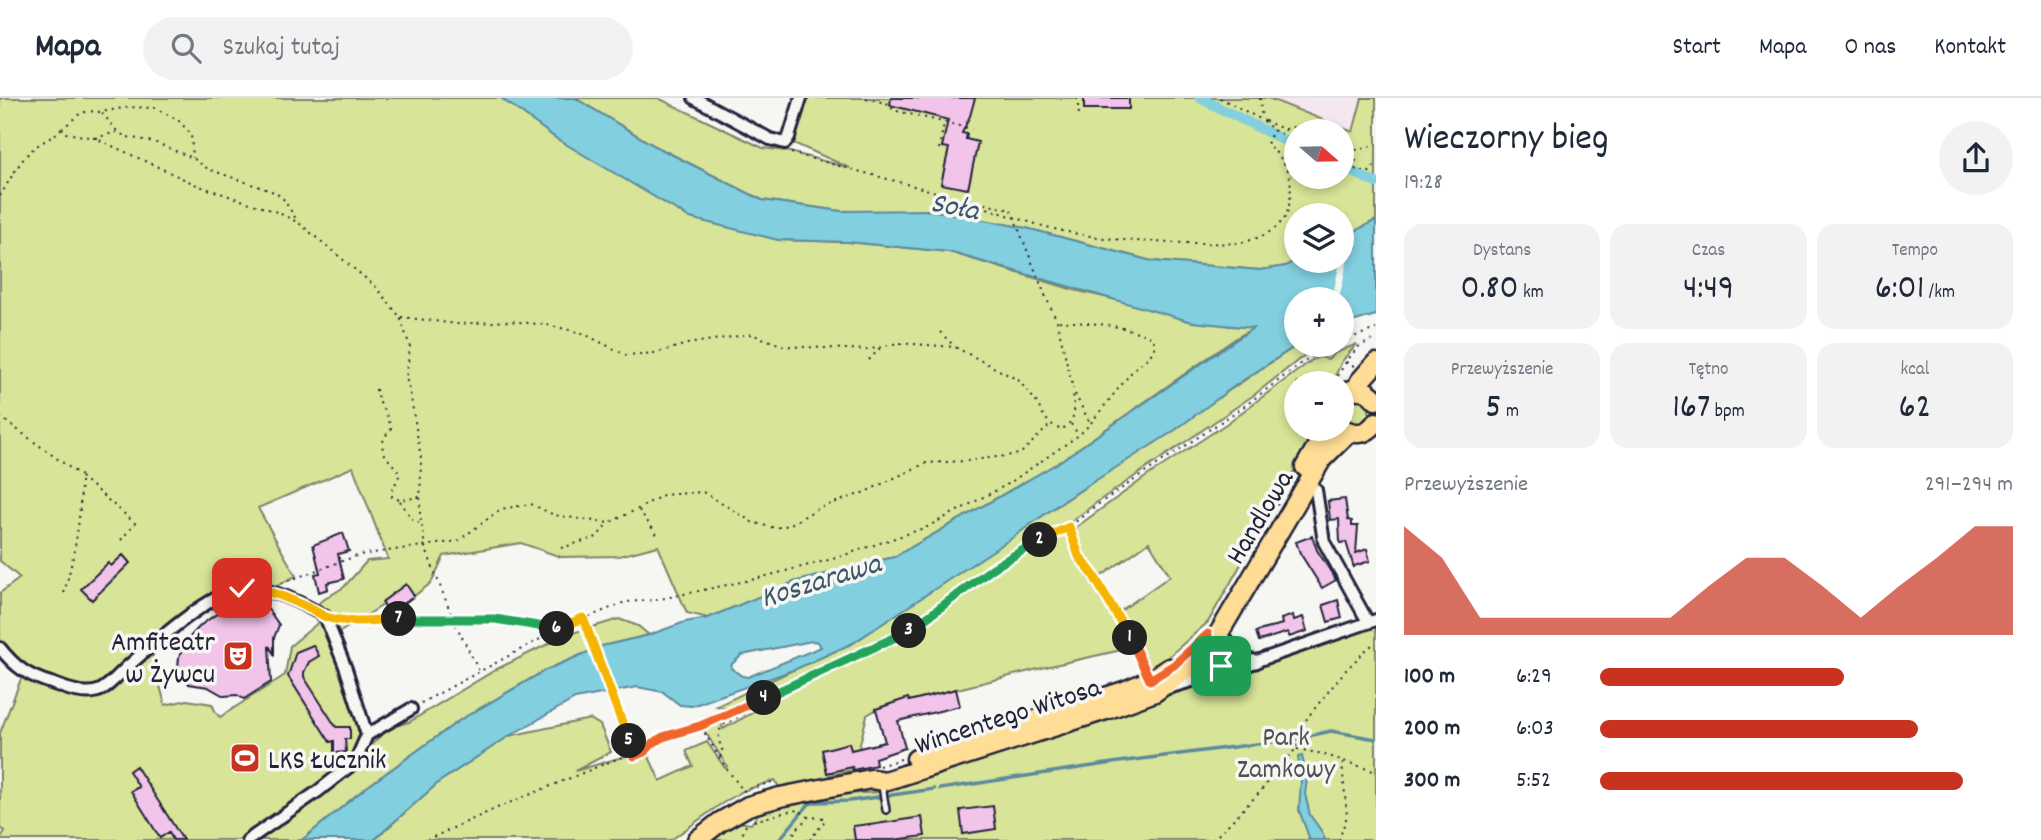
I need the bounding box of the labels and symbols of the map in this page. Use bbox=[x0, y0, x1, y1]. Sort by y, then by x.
north arrow bbox=[1284, 119, 1354, 189]
water label: Soła bbox=[926, 184, 984, 235]
street label: Handlowa bbox=[1218, 463, 1307, 573]
pin: 2 bbox=[1023, 522, 1058, 558]
water label: Koszarawa bbox=[756, 544, 889, 622]
pin bbox=[212, 558, 272, 618]
pin: 7 bbox=[382, 602, 416, 636]
pin: 6 bbox=[540, 612, 574, 646]
pin: 3 bbox=[892, 614, 926, 648]
pin: 1 bbox=[1112, 620, 1148, 656]
place label: Amfiteatr w Żywcu bbox=[111, 625, 216, 697]
pin bbox=[1191, 636, 1251, 696]
theatre icon: Amfiteatr w Żywcu bbox=[221, 639, 255, 673]
street label: Wincentego Witosa bbox=[910, 670, 1107, 768]
pin: 4 bbox=[746, 680, 782, 716]
park label: Park Zamkowy bbox=[1237, 720, 1336, 792]
pin: 5 bbox=[612, 724, 646, 758]
sports icon: LKS Łucznik bbox=[228, 741, 262, 775]
place label: LKS Łucznik bbox=[268, 743, 386, 783]

